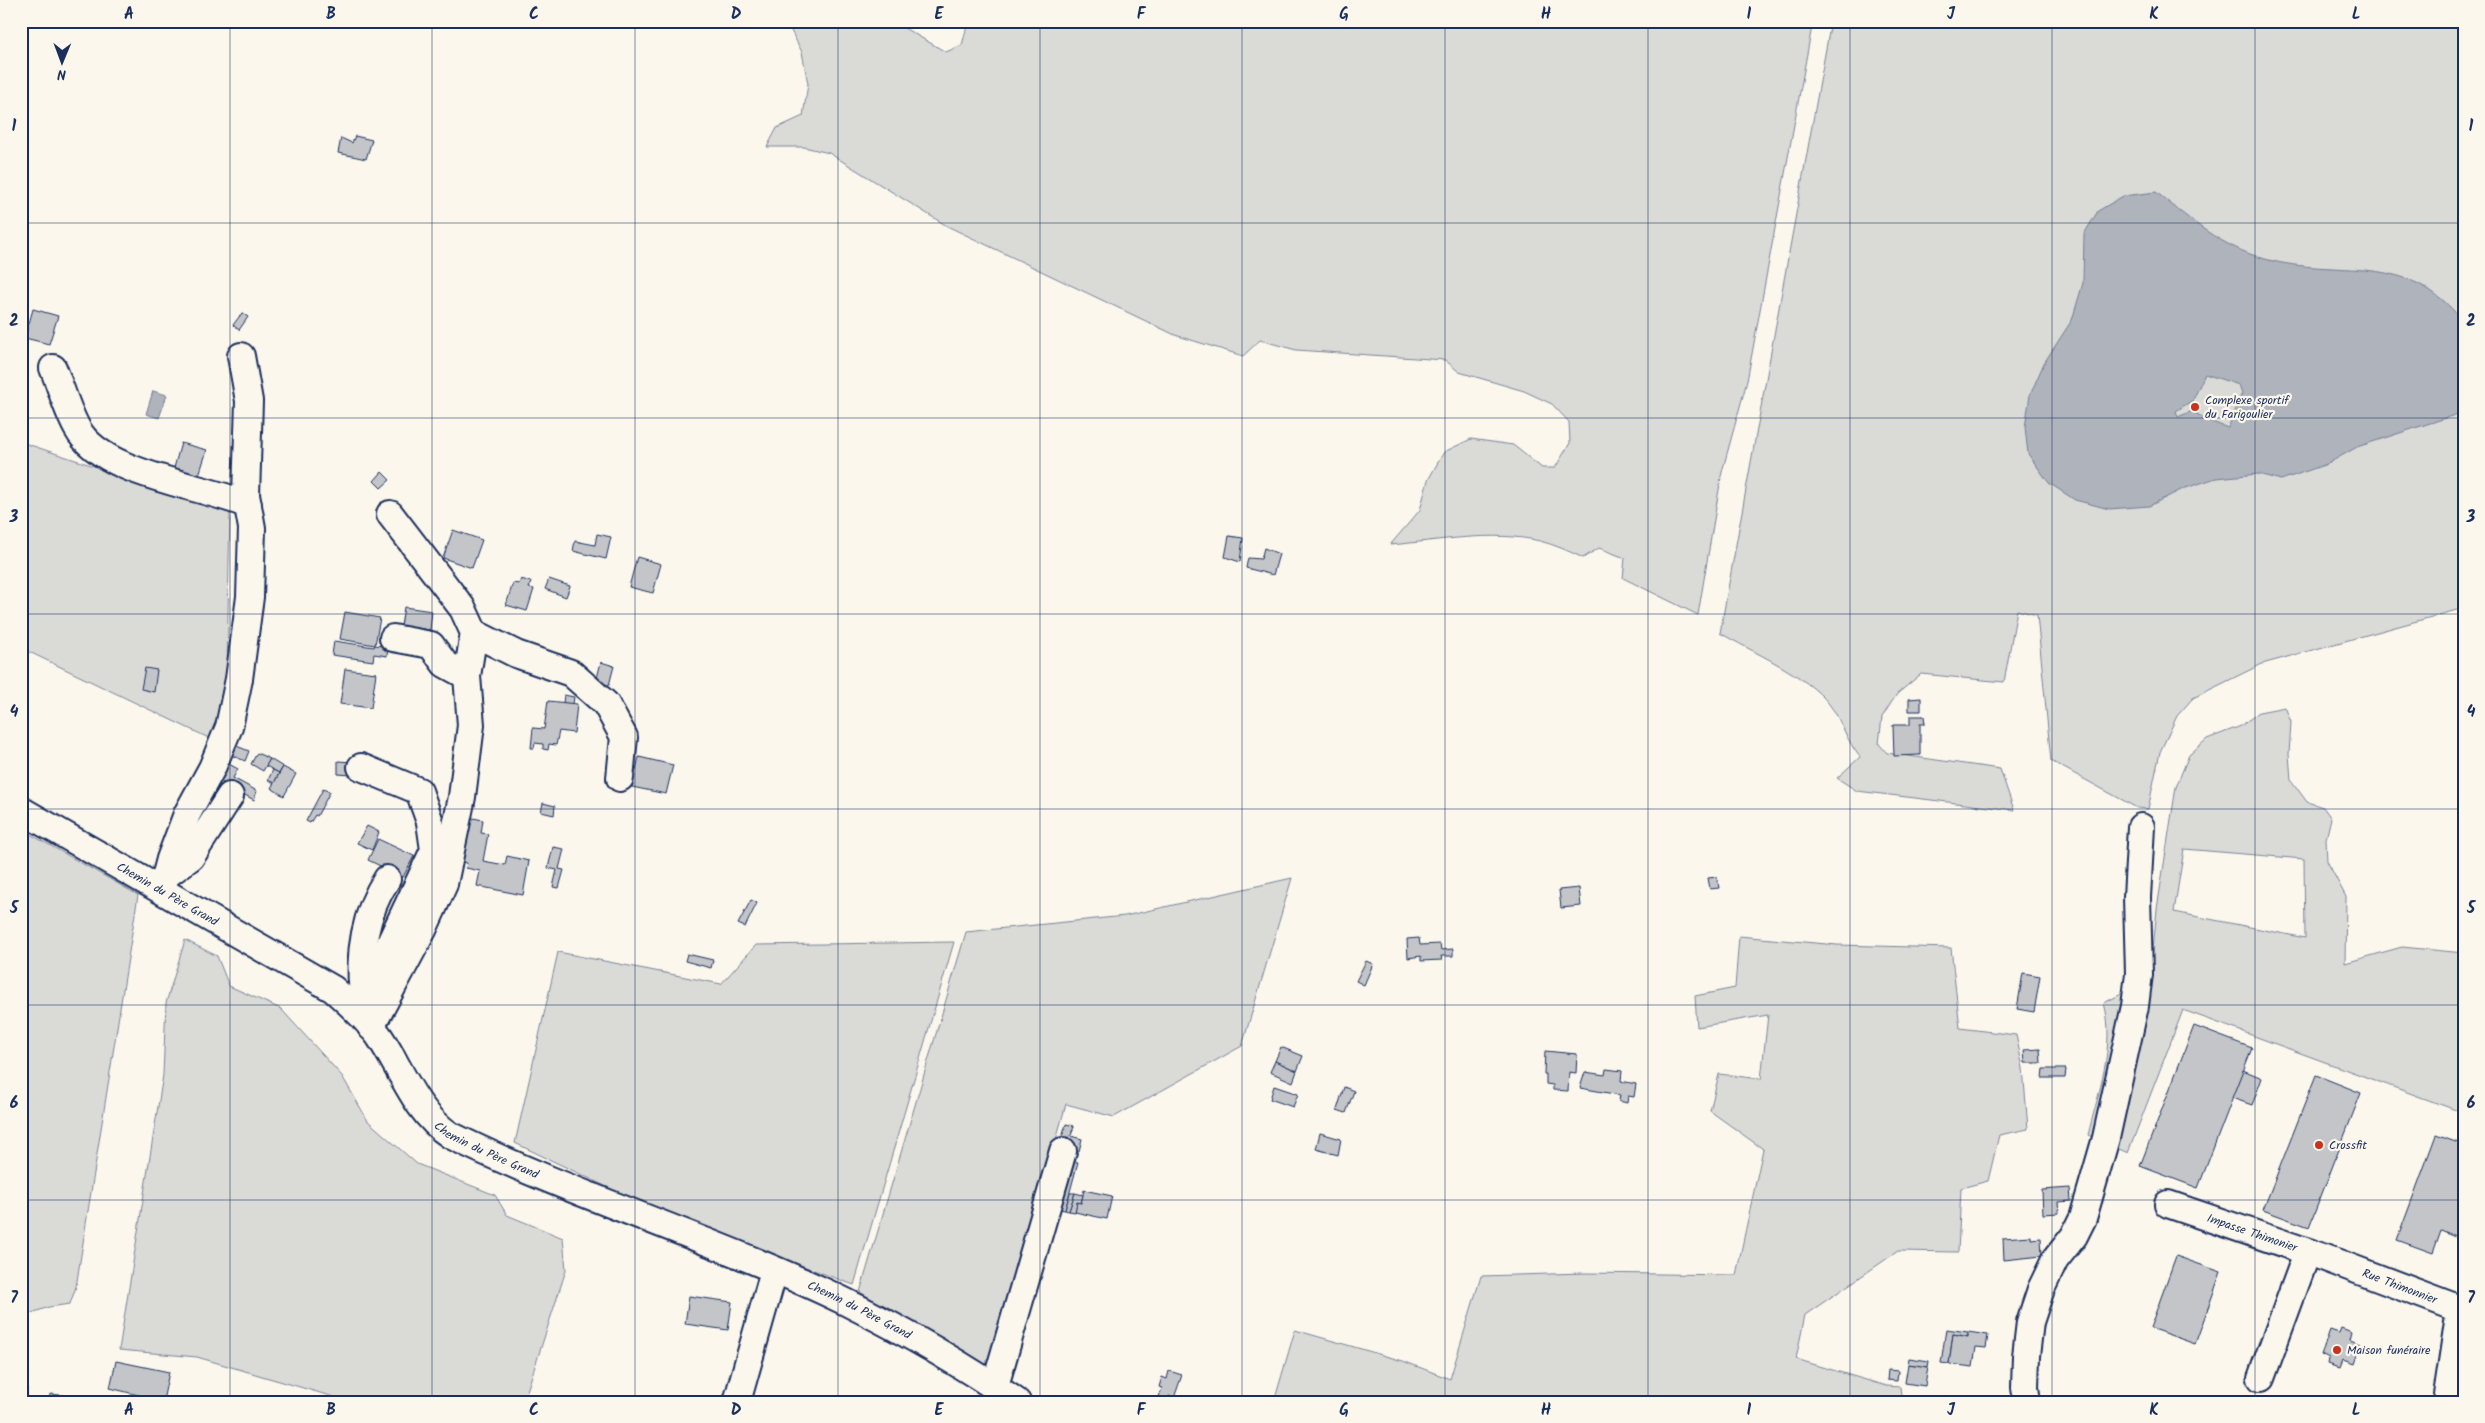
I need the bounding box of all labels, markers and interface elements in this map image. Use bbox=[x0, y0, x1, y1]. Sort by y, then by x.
text: A bbox=[124, 2, 134, 27]
text: B bbox=[326, 2, 336, 27]
text: C bbox=[529, 2, 539, 27]
text: D bbox=[731, 2, 742, 27]
text: E bbox=[935, 2, 945, 27]
text: F bbox=[1137, 2, 1147, 27]
text: G bbox=[1339, 2, 1349, 27]
text: H bbox=[1541, 2, 1551, 27]
text: I bbox=[1747, 2, 1752, 27]
text: J bbox=[1947, 2, 1956, 27]
text: K bbox=[2149, 2, 2159, 27]
text: L bbox=[2352, 2, 2360, 27]
north arrow bbox=[38, 38, 88, 88]
text: N bbox=[57, 63, 66, 85]
text: 1 bbox=[12, 114, 17, 139]
text: 1 bbox=[2469, 114, 2474, 139]
text: 2 bbox=[9, 309, 19, 334]
text: 2 bbox=[2466, 309, 2476, 334]
place label: Complexe sportif du Farigoulier bbox=[2205, 391, 2290, 424]
marker: Complexe sportif du Farigoulier bbox=[2189, 401, 2201, 413]
text: 3 bbox=[9, 505, 19, 530]
text: 3 bbox=[2466, 505, 2476, 530]
text: 4 bbox=[10, 700, 19, 725]
text: 4 bbox=[2467, 700, 2476, 725]
street label: Chemin du Père Grand bbox=[113, 858, 223, 932]
text: 5 bbox=[9, 896, 20, 921]
text: 5 bbox=[2466, 896, 2477, 921]
text: 6 bbox=[10, 1091, 19, 1116]
text: 6 bbox=[2467, 1091, 2476, 1116]
street label: Chemin du Père Grand bbox=[429, 1117, 543, 1184]
place label: Crossfit bbox=[2329, 1136, 2367, 1155]
marker: Crossfit bbox=[2313, 1139, 2325, 1151]
street label: Impasse Thimonier bbox=[2204, 1209, 2301, 1258]
street label: Rue Thimonnier bbox=[2359, 1264, 2441, 1310]
street label: Chemin du Père Grand bbox=[804, 1276, 916, 1345]
text: 7 bbox=[10, 1286, 18, 1311]
text: 7 bbox=[2467, 1286, 2475, 1311]
place label: Maison funéraire bbox=[2347, 1341, 2431, 1360]
marker: Maison funéraire bbox=[2331, 1344, 2343, 1356]
text: A bbox=[124, 1398, 134, 1423]
text: B bbox=[326, 1398, 336, 1423]
text: C bbox=[529, 1398, 539, 1423]
text: D bbox=[731, 1398, 742, 1423]
text: E bbox=[935, 1398, 945, 1423]
text: F bbox=[1137, 1398, 1147, 1423]
text: G bbox=[1339, 1398, 1349, 1423]
text: H bbox=[1541, 1398, 1551, 1423]
text: I bbox=[1747, 1398, 1752, 1423]
text: J bbox=[1947, 1398, 1956, 1423]
text: K bbox=[2149, 1398, 2159, 1423]
text: L bbox=[2352, 1398, 2360, 1423]

